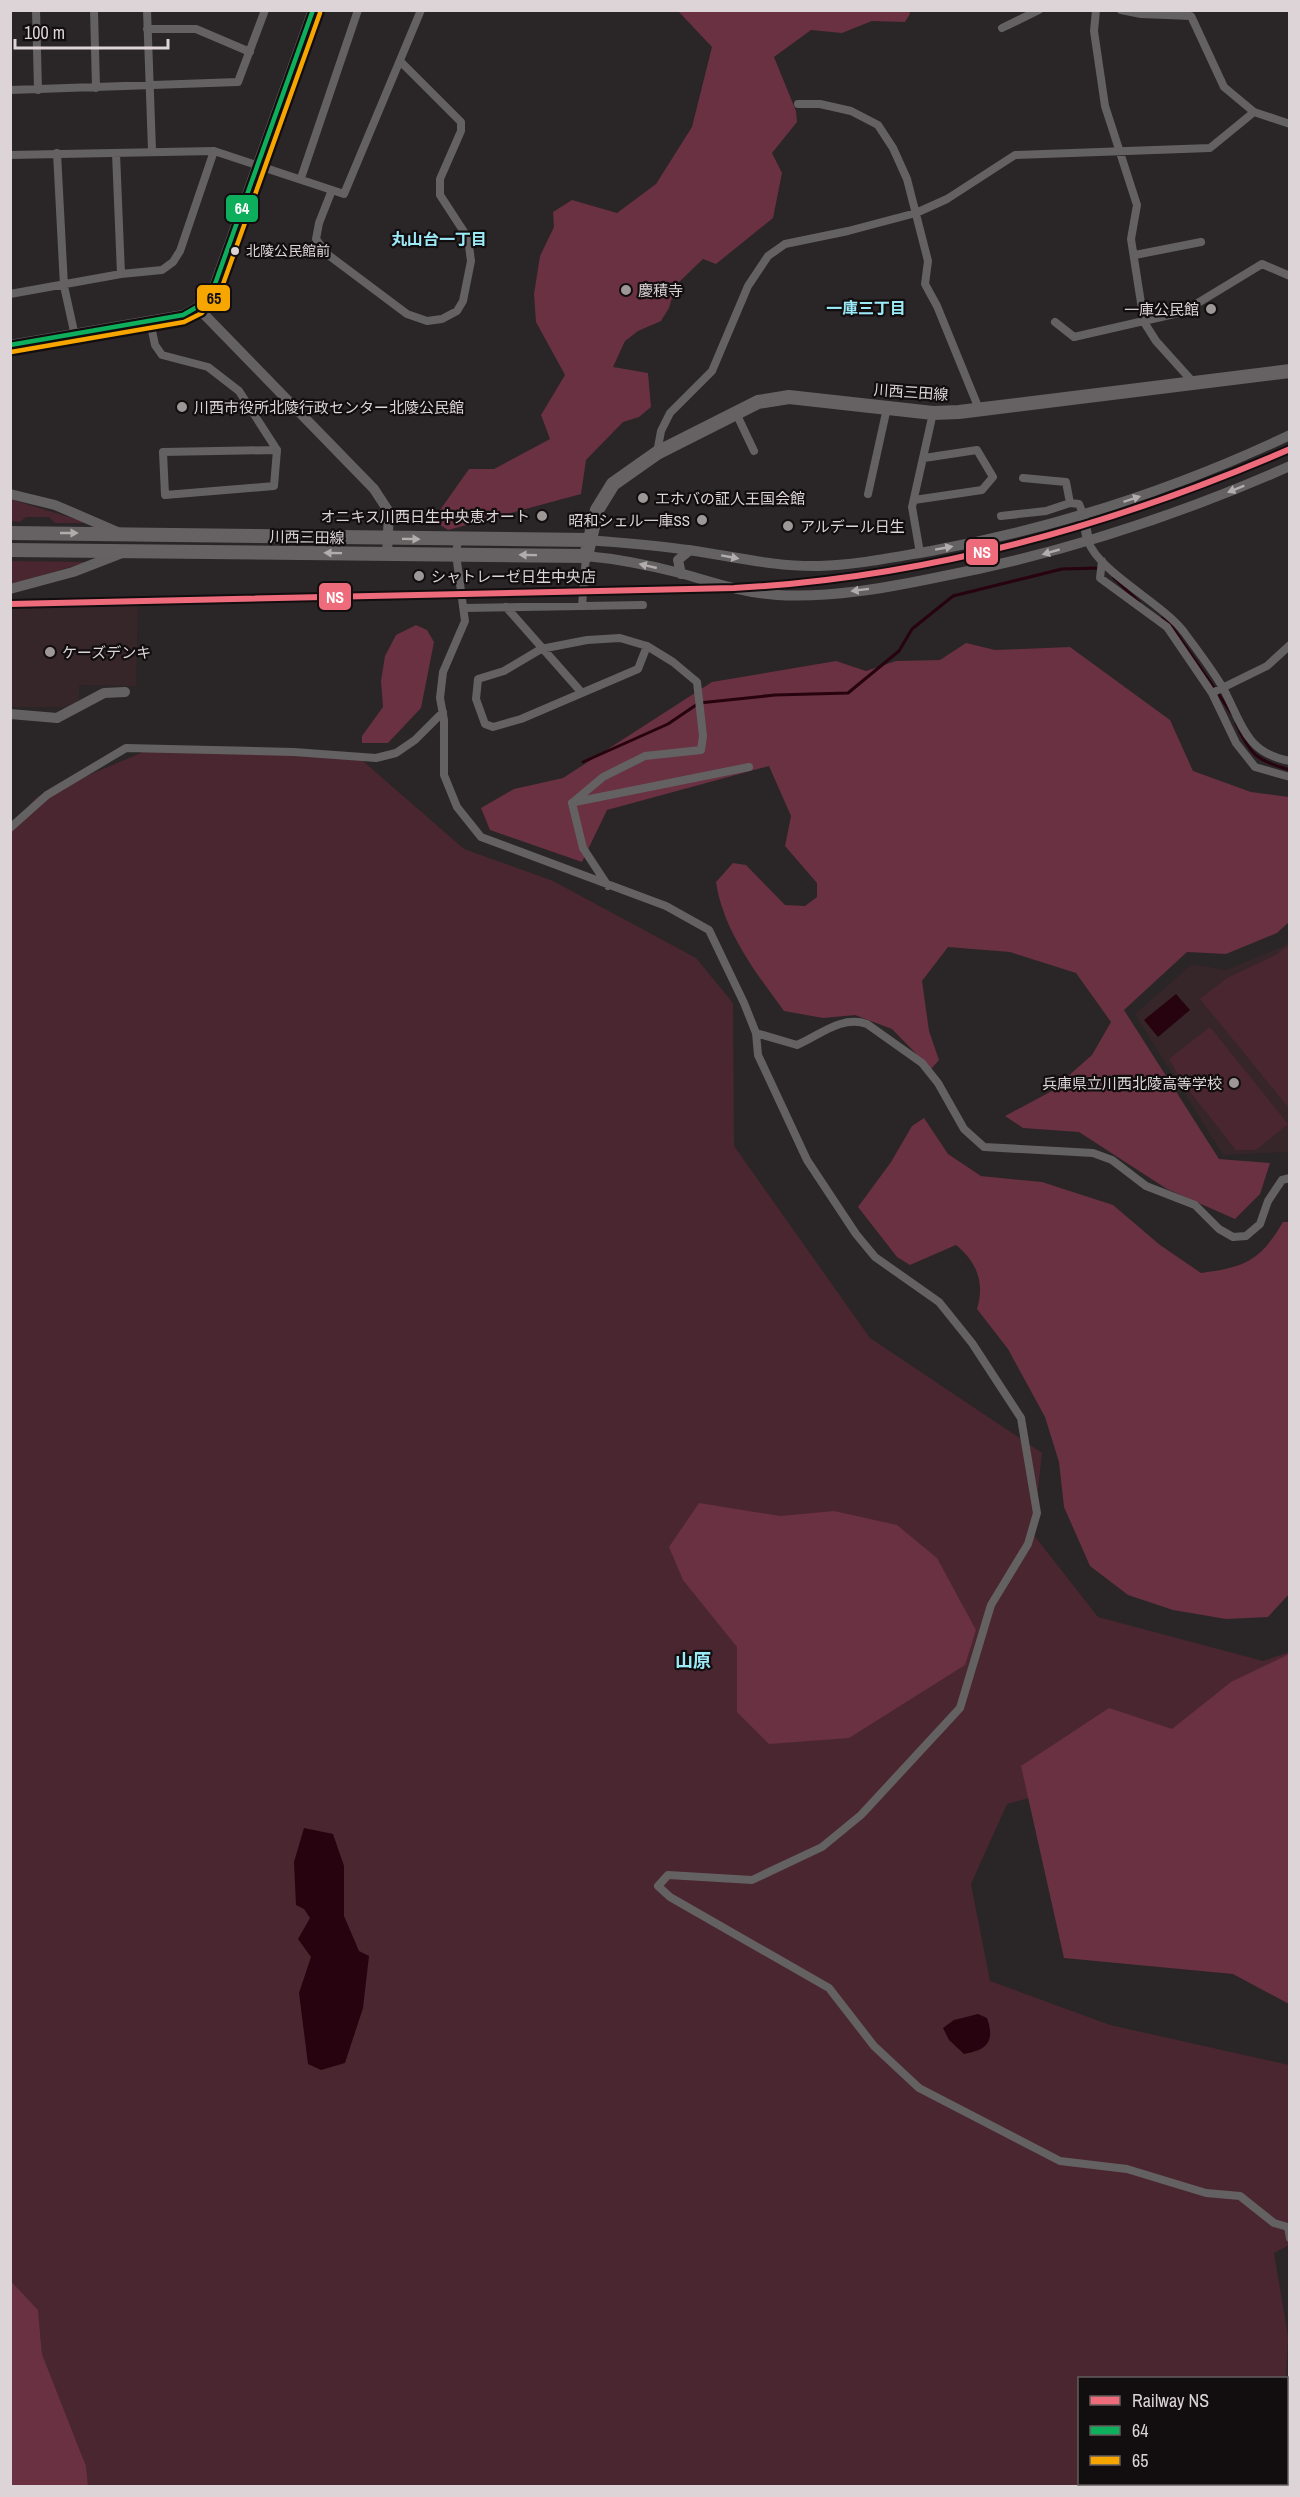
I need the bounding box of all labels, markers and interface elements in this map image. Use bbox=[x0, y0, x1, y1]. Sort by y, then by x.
scale bar bbox=[15, 12, 168, 50]
text: 100 m bbox=[24, 20, 65, 45]
line badge: 64 bbox=[225, 194, 259, 223]
text: 64 bbox=[235, 197, 250, 219]
district label: 丸山台一丁目 bbox=[391, 228, 487, 250]
place label: 北陵公民館前 bbox=[246, 242, 330, 260]
marker: 北陵公民館前 bbox=[229, 245, 241, 257]
place label: 慶積寺 bbox=[638, 280, 683, 301]
marker: 慶積寺 bbox=[619, 283, 633, 297]
line badge: 65 bbox=[196, 284, 231, 312]
text: 65 bbox=[207, 287, 221, 309]
district label: 一庫三丁目 bbox=[826, 297, 906, 319]
place label: 一庫公民館 bbox=[1124, 299, 1199, 320]
marker: 一庫公民館 bbox=[1204, 302, 1218, 316]
street label: 川西三田線 bbox=[873, 379, 949, 405]
place label: 川西市役所北陵行政センター北陵公民館 bbox=[194, 397, 464, 418]
marker: 川西市役所北陵行政センター北陵公民館 bbox=[175, 400, 189, 414]
one-way arrow bbox=[1226, 484, 1244, 494]
place label: エホバの証人王国会館 bbox=[655, 488, 805, 509]
marker: エホバの証人王国会館 bbox=[636, 491, 650, 505]
one-way arrow bbox=[1123, 493, 1141, 503]
place label: オニキス川西日生中央恵オート bbox=[320, 506, 530, 527]
marker: オニキス川西日生中央恵オート bbox=[535, 509, 549, 523]
place label: 昭和シェル一庫SS bbox=[569, 510, 690, 531]
marker: 昭和シェル一庫SS bbox=[695, 513, 709, 527]
place label: アルデール日生 bbox=[800, 516, 905, 537]
marker: アルデール日生 bbox=[781, 519, 795, 533]
street label: 川西三田線 bbox=[269, 526, 345, 548]
one-way arrow bbox=[59, 528, 78, 538]
one-way arrow bbox=[401, 534, 420, 543]
line badge: NS bbox=[965, 538, 999, 566]
text: NS bbox=[973, 541, 991, 563]
one-way arrow bbox=[935, 543, 954, 552]
one-way arrow bbox=[1042, 547, 1060, 557]
one-way arrow bbox=[323, 548, 342, 558]
one-way arrow bbox=[518, 551, 537, 560]
one-way arrow bbox=[720, 553, 739, 562]
one-way arrow bbox=[639, 560, 657, 570]
place label: シャトレーゼ日生中央店 bbox=[431, 566, 596, 587]
marker: シャトレーゼ日生中央店 bbox=[412, 569, 426, 583]
line badge: NS bbox=[318, 582, 352, 611]
text: NS bbox=[326, 586, 344, 608]
one-way arrow bbox=[850, 586, 869, 595]
place label: ケーズデンキ bbox=[62, 642, 151, 663]
marker: ケーズデンキ bbox=[43, 645, 57, 659]
place label: 兵庫県立川西北陵高等学校 bbox=[1042, 1073, 1222, 1094]
marker: 兵庫県立川西北陵高等学校 bbox=[1227, 1076, 1241, 1090]
district label: 山原 bbox=[675, 1648, 711, 1673]
legend bbox=[1078, 2377, 1288, 2485]
text: Railway NS bbox=[1132, 2388, 1209, 2413]
text: 64 bbox=[1132, 2418, 1148, 2443]
text: 65 bbox=[1132, 2448, 1148, 2473]

